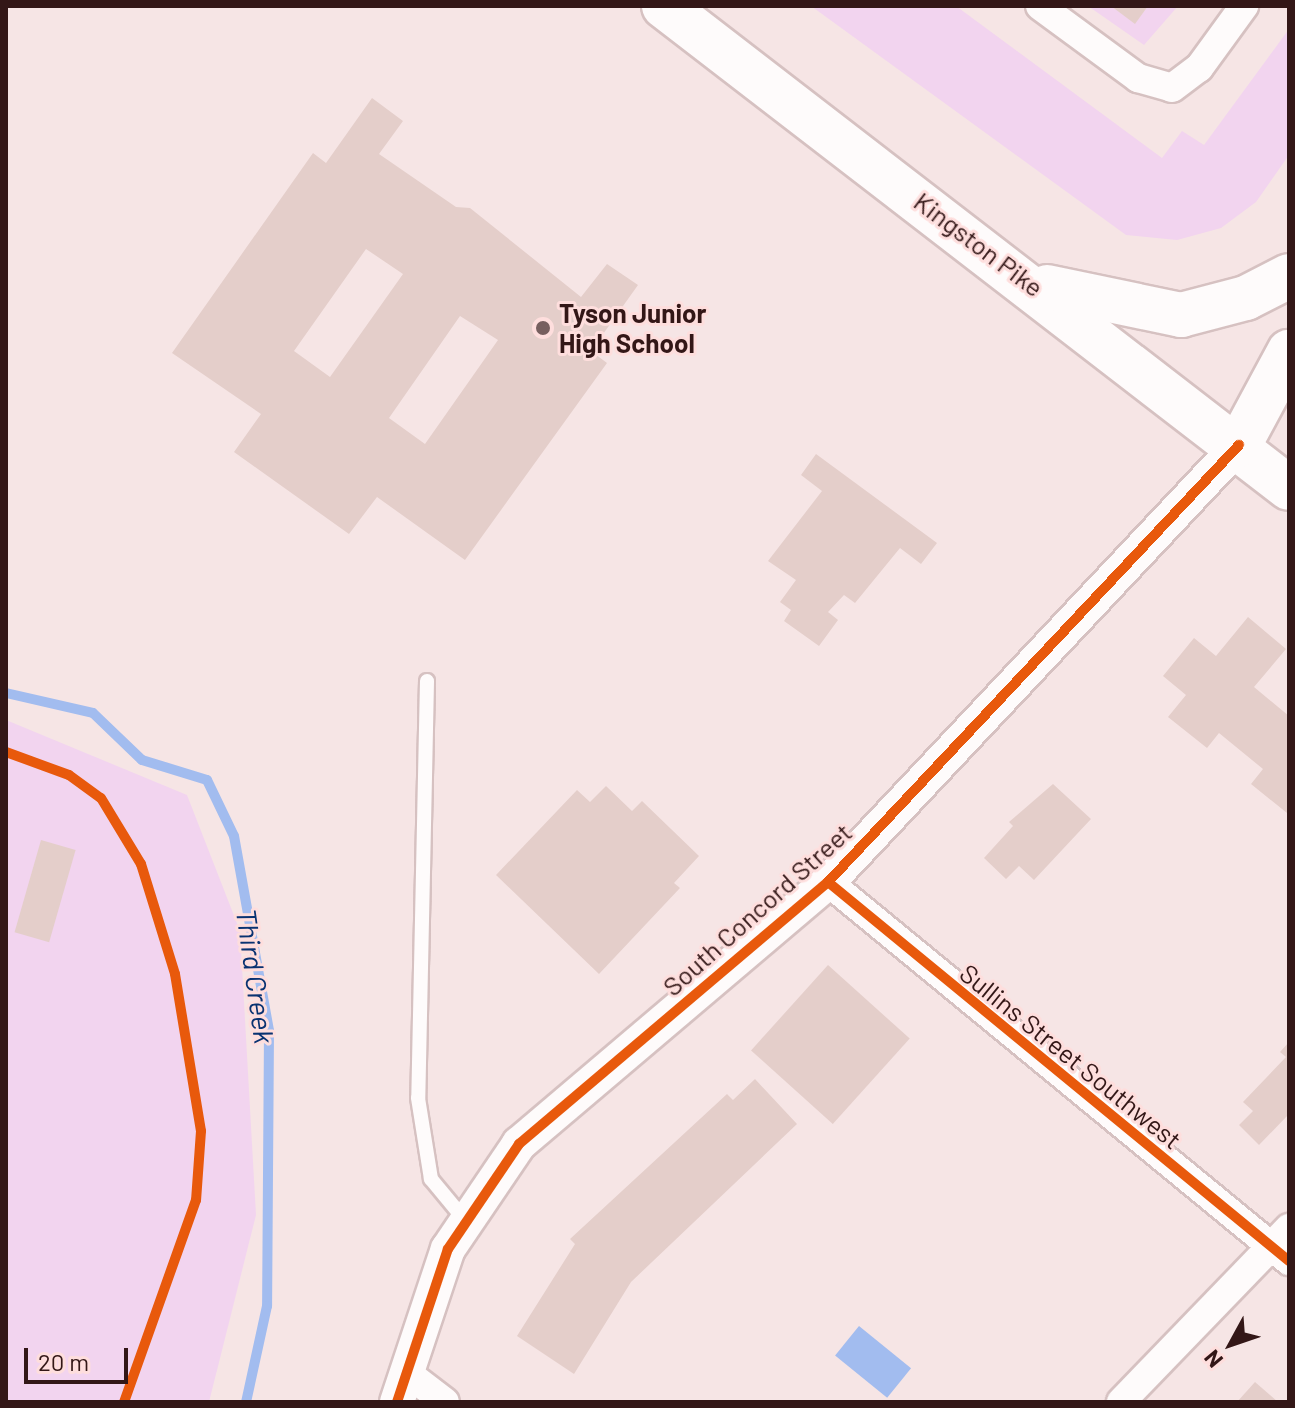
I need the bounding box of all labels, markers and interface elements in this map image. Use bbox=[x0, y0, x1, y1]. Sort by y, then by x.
street label: Kingston Pike bbox=[908, 185, 1050, 303]
place label: Tyson Junior High School bbox=[559, 297, 706, 358]
marker: Tyson Junior High School bbox=[534, 319, 552, 337]
street label: South Concord Street bbox=[656, 816, 858, 1002]
water label: Third Creek bbox=[230, 906, 282, 1046]
street label: Sullins Street Southwest bbox=[954, 957, 1188, 1155]
north arrow bbox=[1191, 1304, 1271, 1384]
scale bar bbox=[28, 1332, 132, 1382]
text: N bbox=[1198, 1345, 1227, 1373]
text: 20 m bbox=[38, 1347, 89, 1376]

